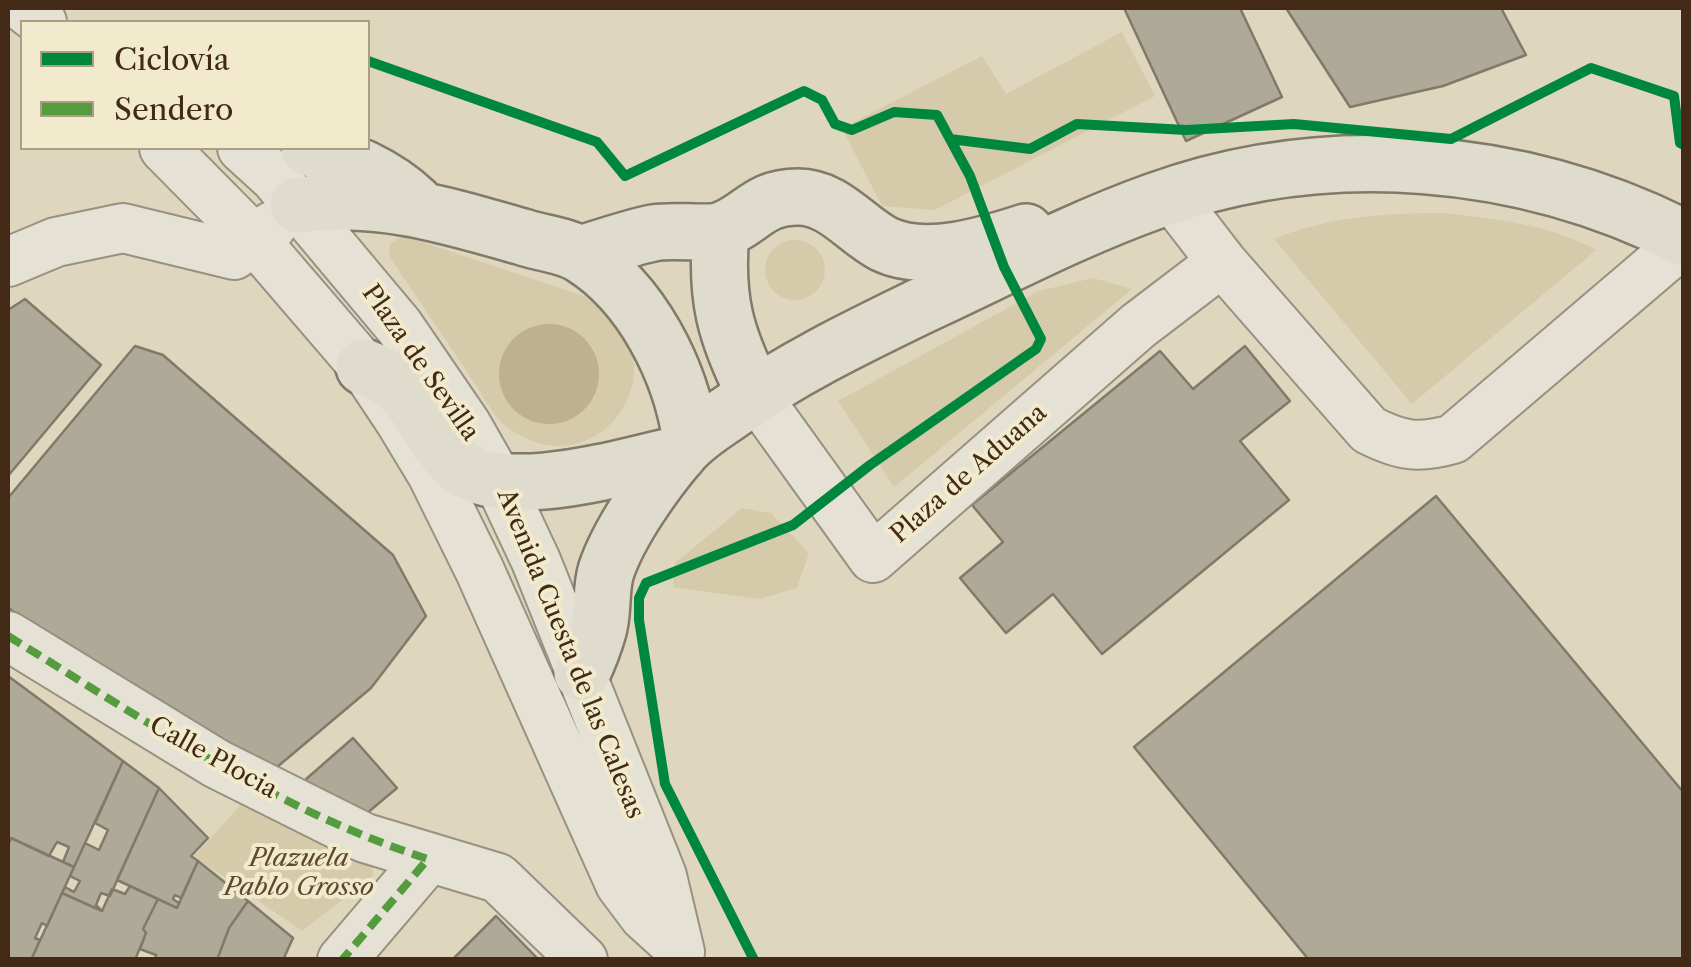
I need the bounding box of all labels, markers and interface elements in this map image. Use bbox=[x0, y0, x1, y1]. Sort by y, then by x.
legend bbox=[20, 20, 370, 150]
text: Ciclovía bbox=[114, 41, 230, 78]
text: Sendero bbox=[114, 91, 233, 128]
street label: Plaza de Sevilla bbox=[355, 279, 485, 447]
street label: Plaza de Aduana bbox=[885, 398, 1053, 550]
street label: Avenida Cuesta de las Calesas bbox=[490, 485, 650, 823]
street label: Calle Plocia bbox=[144, 711, 282, 805]
park label: Plazuela Pablo Grosso bbox=[224, 844, 374, 903]

